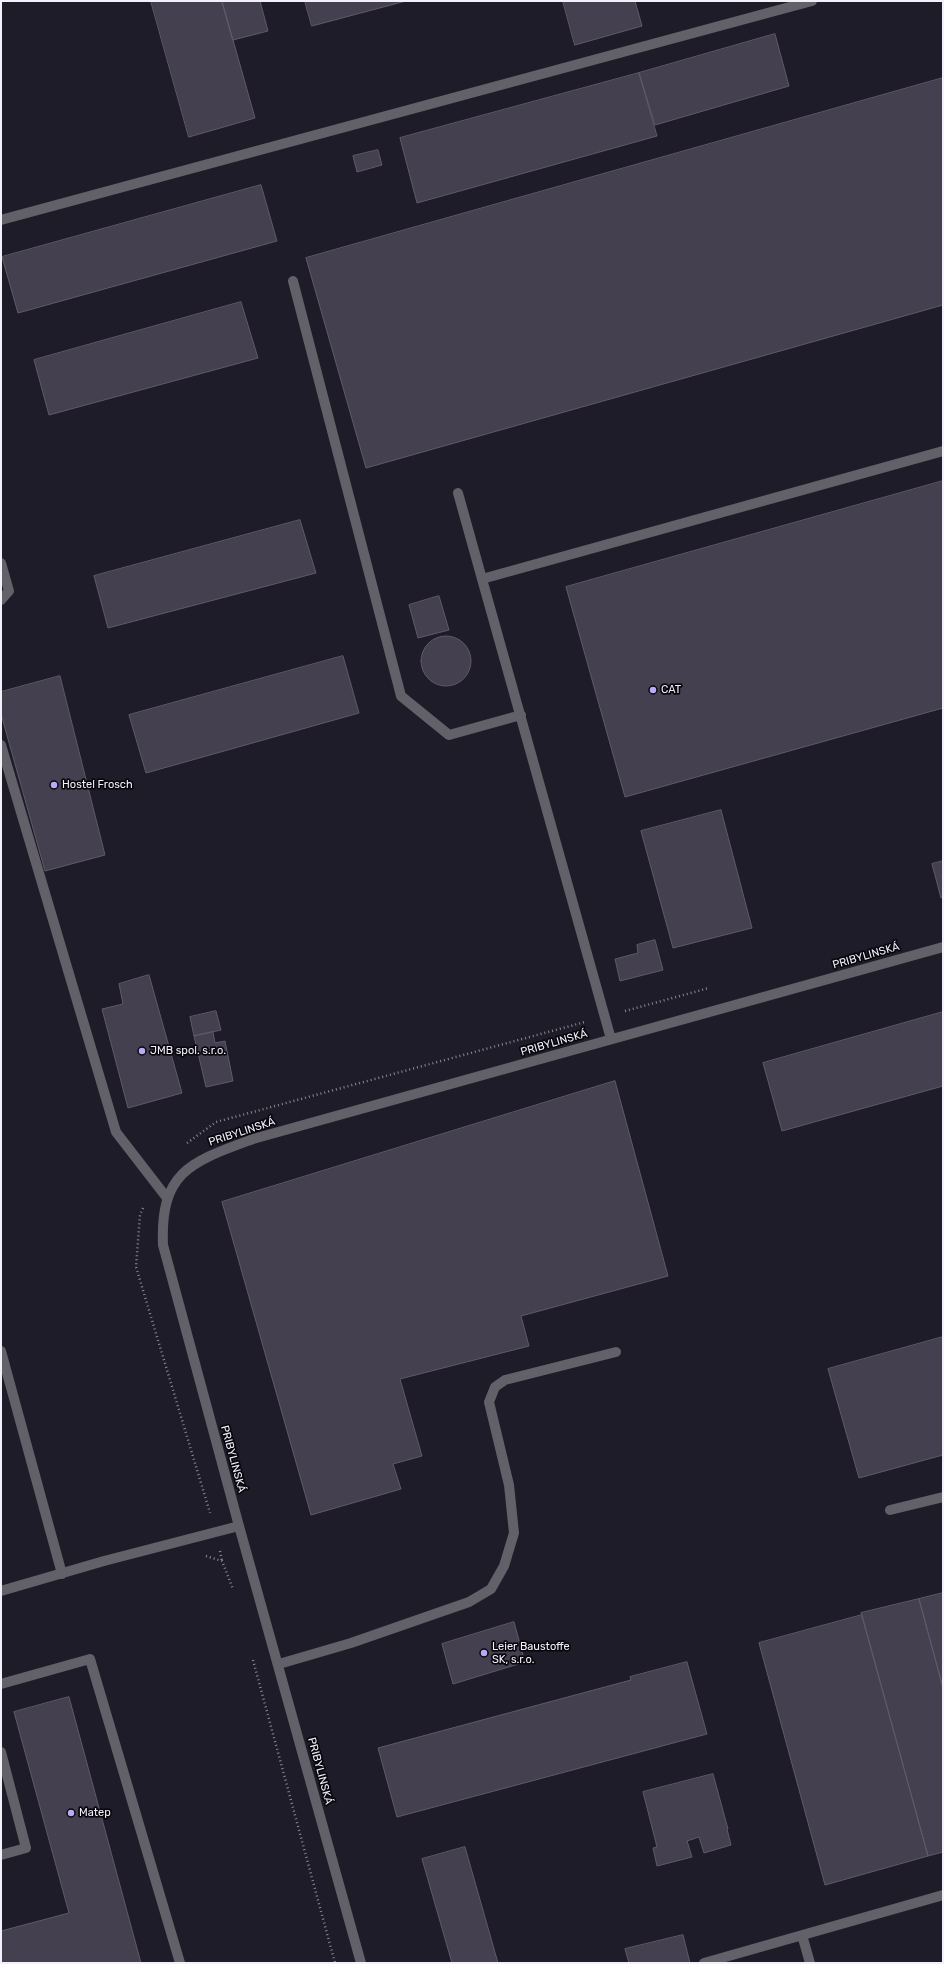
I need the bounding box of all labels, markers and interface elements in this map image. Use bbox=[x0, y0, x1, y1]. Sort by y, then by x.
place label: CAT bbox=[661, 683, 681, 697]
marker: CAT bbox=[648, 685, 658, 695]
place label: Hostel Frosch bbox=[62, 778, 133, 792]
marker: Hostel Frosch bbox=[49, 780, 59, 790]
street label: PRIBYLINSKÁ bbox=[831, 940, 901, 972]
street label: PRIBYLINSKÁ bbox=[519, 1027, 589, 1059]
place label: JMB spol. s.r.o. bbox=[150, 1044, 226, 1058]
marker: JMB spol. s.r.o. bbox=[137, 1046, 147, 1056]
street label: PRIBYLINSKÁ bbox=[207, 1115, 277, 1149]
street label: PRIBYLINSKÁ bbox=[218, 1424, 248, 1494]
place label: Leier Baustoffe SK, s.r.o. bbox=[492, 1640, 570, 1666]
marker: Leier Baustoffe SK, s.r.o. bbox=[479, 1648, 489, 1658]
street label: PRIBYLINSKÁ bbox=[305, 1736, 335, 1806]
place label: Matep bbox=[79, 1806, 111, 1820]
marker: Matep bbox=[66, 1808, 76, 1818]

